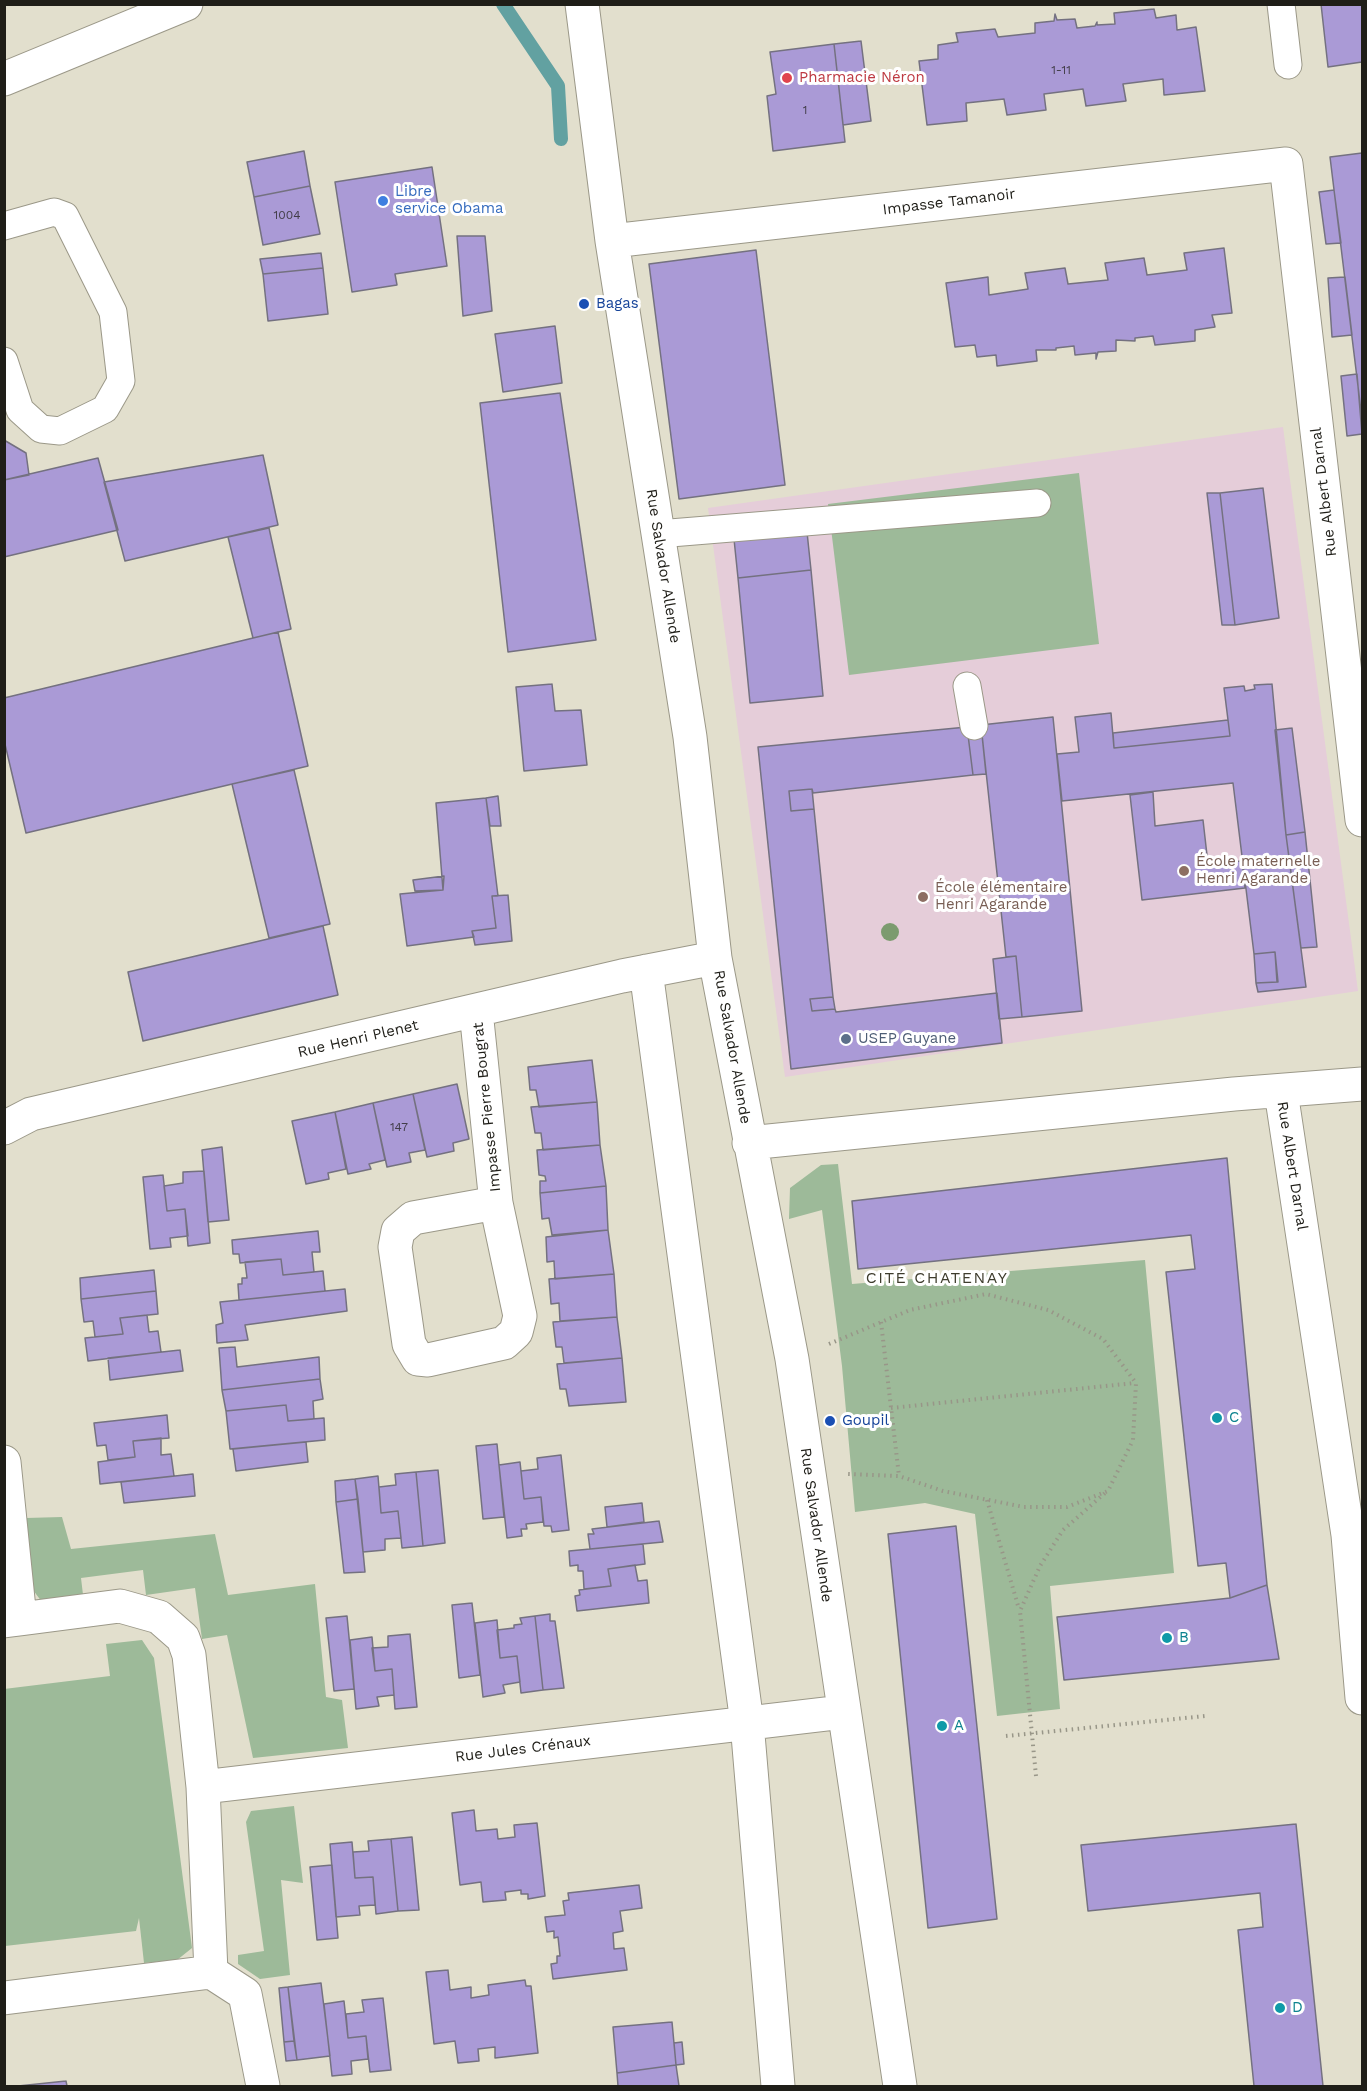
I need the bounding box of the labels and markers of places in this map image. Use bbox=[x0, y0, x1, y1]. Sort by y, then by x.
place label: Pharmacie Néron bbox=[799, 69, 925, 87]
marker: Pharmacie Néron bbox=[780, 71, 794, 85]
place label: Libre service Obama bbox=[395, 183, 503, 218]
marker: Libre service Obama bbox=[376, 194, 390, 208]
place label: Bagas bbox=[596, 295, 639, 313]
marker: Bagas bbox=[577, 297, 591, 311]
place label: École maternelle Henri Agarande bbox=[1196, 853, 1320, 888]
marker: École maternelle Henri Agarande bbox=[1177, 864, 1191, 878]
place label: École élémentaire Henri Agarande bbox=[935, 879, 1067, 914]
marker: École élémentaire Henri Agarande bbox=[916, 890, 930, 904]
place label: USEP Guyane bbox=[858, 1030, 956, 1048]
marker: USEP Guyane bbox=[839, 1032, 853, 1046]
place label: C bbox=[1229, 1409, 1239, 1427]
marker: C bbox=[1210, 1411, 1224, 1425]
place label: Goupil bbox=[842, 1412, 889, 1430]
marker: Goupil bbox=[823, 1414, 837, 1428]
place label: B bbox=[1179, 1629, 1189, 1647]
marker: B bbox=[1160, 1631, 1174, 1645]
place label: A bbox=[954, 1717, 964, 1735]
marker: A bbox=[935, 1719, 949, 1733]
place label: D bbox=[1292, 1999, 1303, 2017]
marker: D bbox=[1273, 2001, 1287, 2015]

